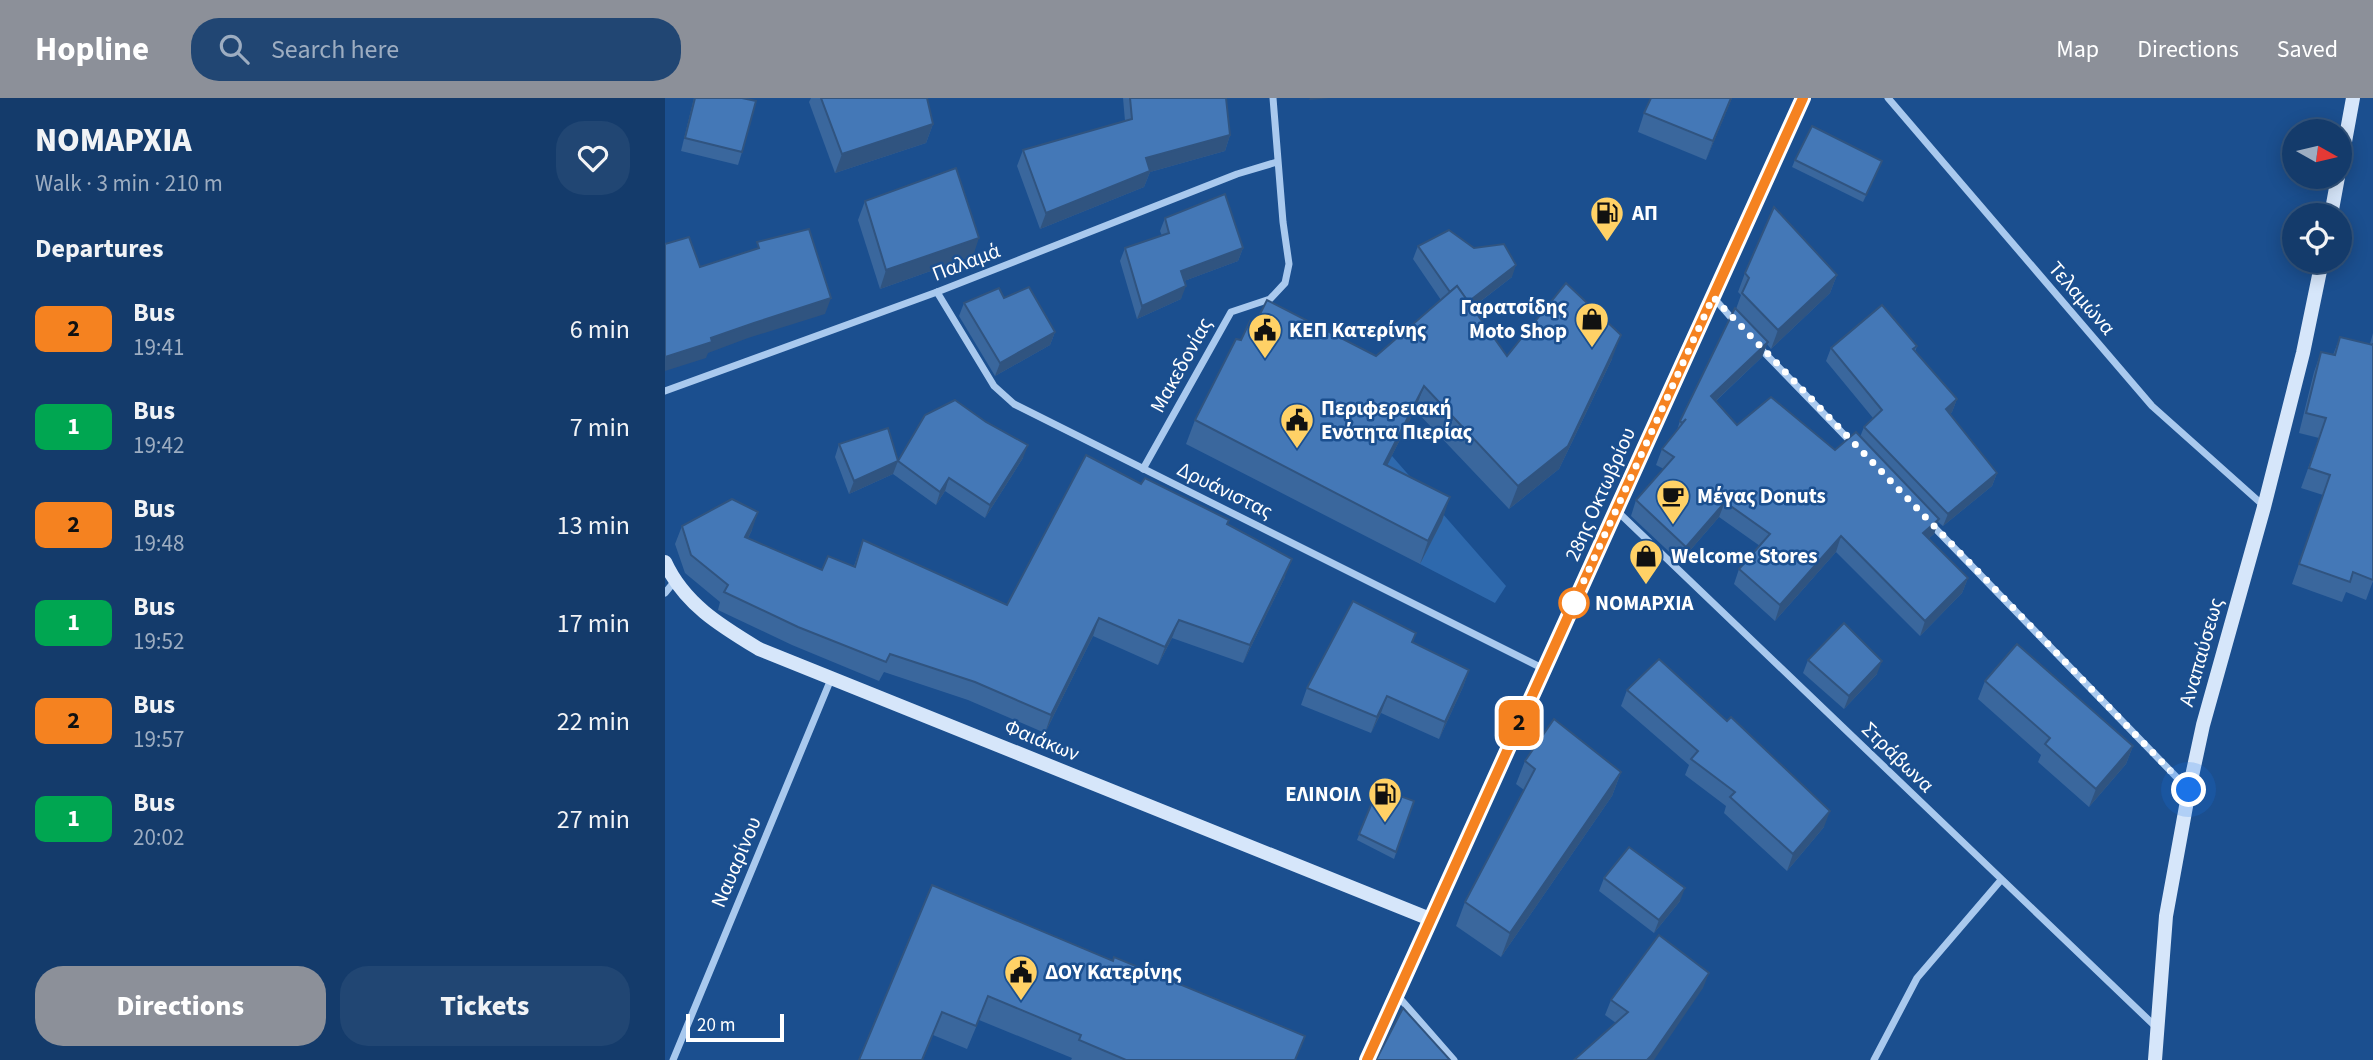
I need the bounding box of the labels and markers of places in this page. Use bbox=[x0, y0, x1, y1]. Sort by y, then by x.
fuel station icon: ΑΠ bbox=[1588, 194, 1626, 243]
place label: ΑΠ bbox=[1631, 198, 1658, 228]
place label: Γαρατσίδης Moto Shop bbox=[1460, 292, 1568, 346]
shop icon: Γαρατσίδης Moto Shop bbox=[1573, 300, 1611, 349]
public building icon: ΚΕΠ Κατερίνης bbox=[1246, 311, 1284, 360]
place label: ΚΕΠ Κατερίνης bbox=[1289, 315, 1427, 345]
place label: Περιφερειακή Ενότητα Πιερίας bbox=[1321, 393, 1473, 447]
public building icon: Περιφερειακή Ενότητα Πιερίας bbox=[1278, 401, 1316, 450]
cafe icon: Μέγας Donuts bbox=[1654, 477, 1692, 526]
place label: Μέγας Donuts bbox=[1697, 481, 1826, 511]
shop icon: Welcome Stores bbox=[1627, 537, 1665, 586]
place label: Welcome Stores bbox=[1671, 541, 1818, 571]
marker: ΝΟΜΑΡΧΙΑ bbox=[1559, 588, 1589, 618]
place label: ΝΟΜΑΡΧΙΑ bbox=[1595, 588, 1695, 618]
fuel station icon: ΕΛΙΝΟΙΛ bbox=[1366, 775, 1404, 824]
place label: ΕΛΙΝΟΙΛ bbox=[1285, 779, 1361, 809]
public building icon: ΔΟΥ Κατερίνης bbox=[1002, 953, 1040, 1002]
place label: ΔΟΥ Κατερίνης bbox=[1045, 957, 1182, 987]

